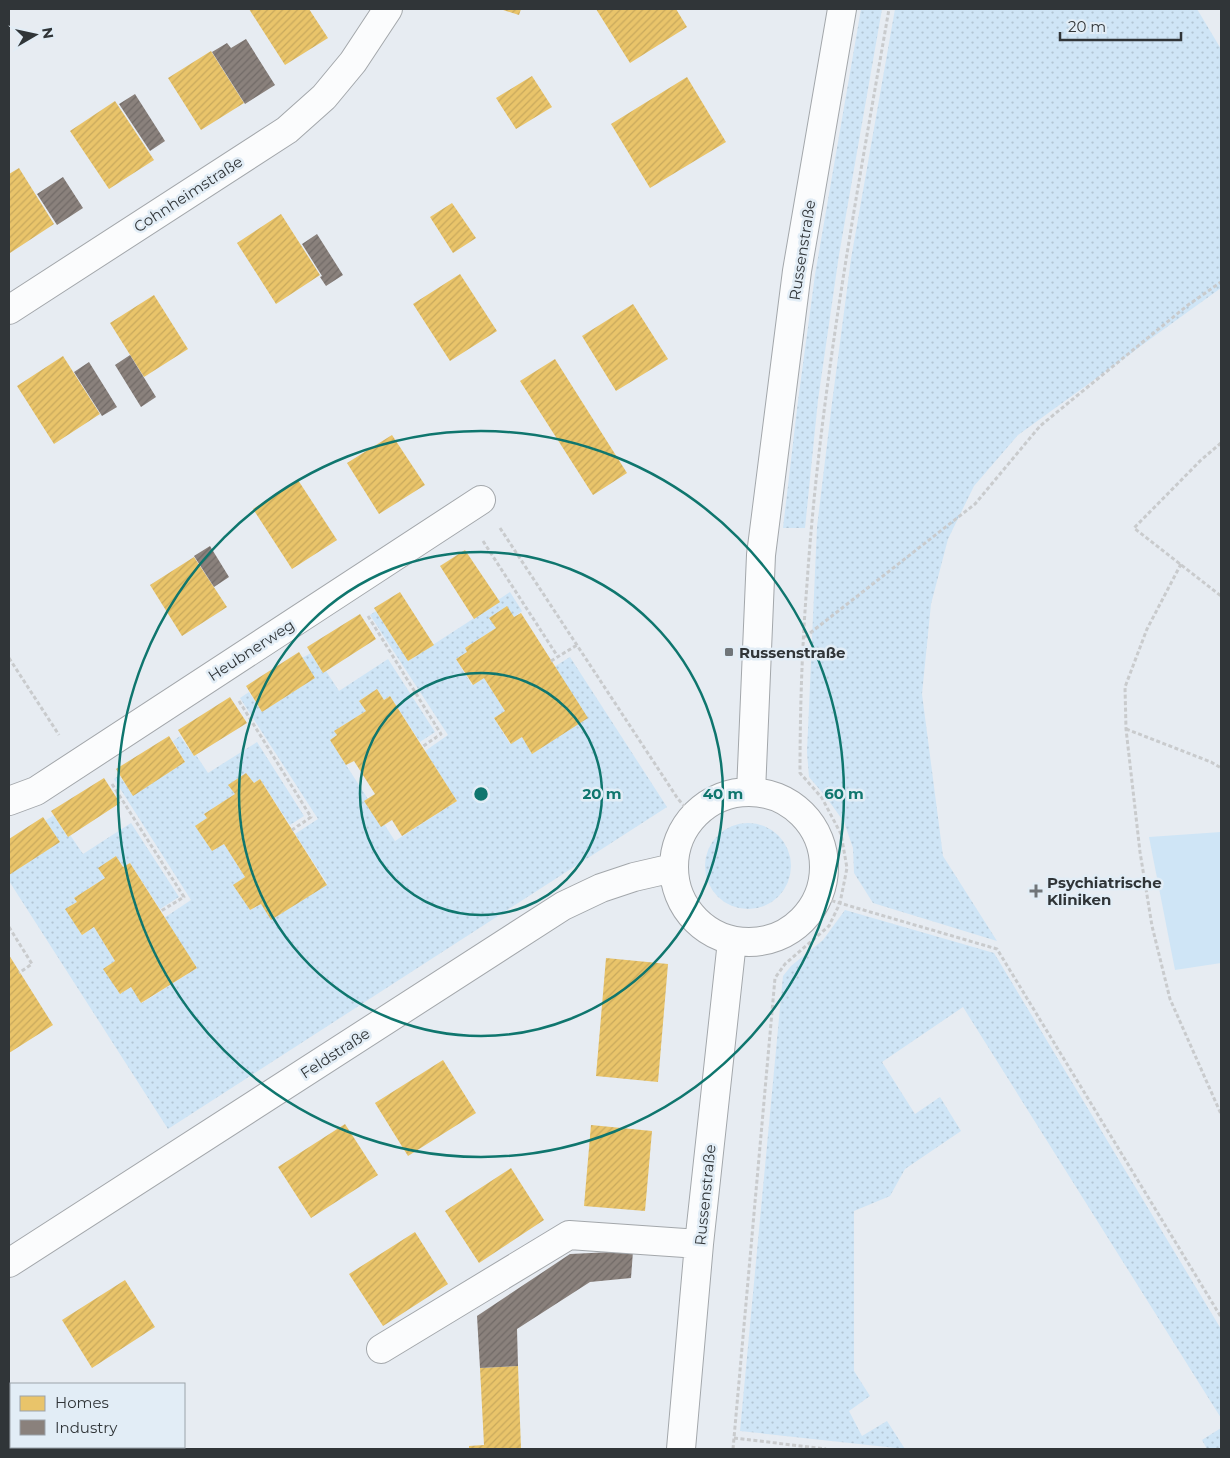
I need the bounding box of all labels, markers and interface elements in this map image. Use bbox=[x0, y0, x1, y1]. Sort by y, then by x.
north arrow bbox=[10, 10, 60, 60]
scale bar bbox=[1060, 10, 1181, 42]
text: 20 m bbox=[1068, 17, 1106, 36]
text: N bbox=[38, 26, 58, 40]
street label: Cohnheimstraße bbox=[130, 152, 246, 236]
street label: Russenstraße bbox=[785, 198, 819, 302]
street label: Heubnerweg bbox=[204, 615, 298, 685]
place label: Russenstraße bbox=[739, 643, 846, 662]
marker: Russenstraße bbox=[723, 646, 735, 658]
text: 20 m bbox=[582, 784, 622, 803]
text: 40 m bbox=[703, 784, 743, 803]
text: 60 m bbox=[824, 784, 864, 803]
centre of rings bbox=[472, 785, 490, 803]
place label: Psychiatrische Kliniken bbox=[1047, 873, 1162, 909]
marker: Psychiatrische Kliniken bbox=[1029, 884, 1043, 898]
street label: Feldstraße bbox=[297, 1023, 373, 1083]
street label: Russenstraße bbox=[690, 1144, 720, 1246]
legend bbox=[10, 1383, 185, 1448]
text: Homes bbox=[55, 1393, 109, 1412]
text: Industry bbox=[55, 1418, 118, 1437]

